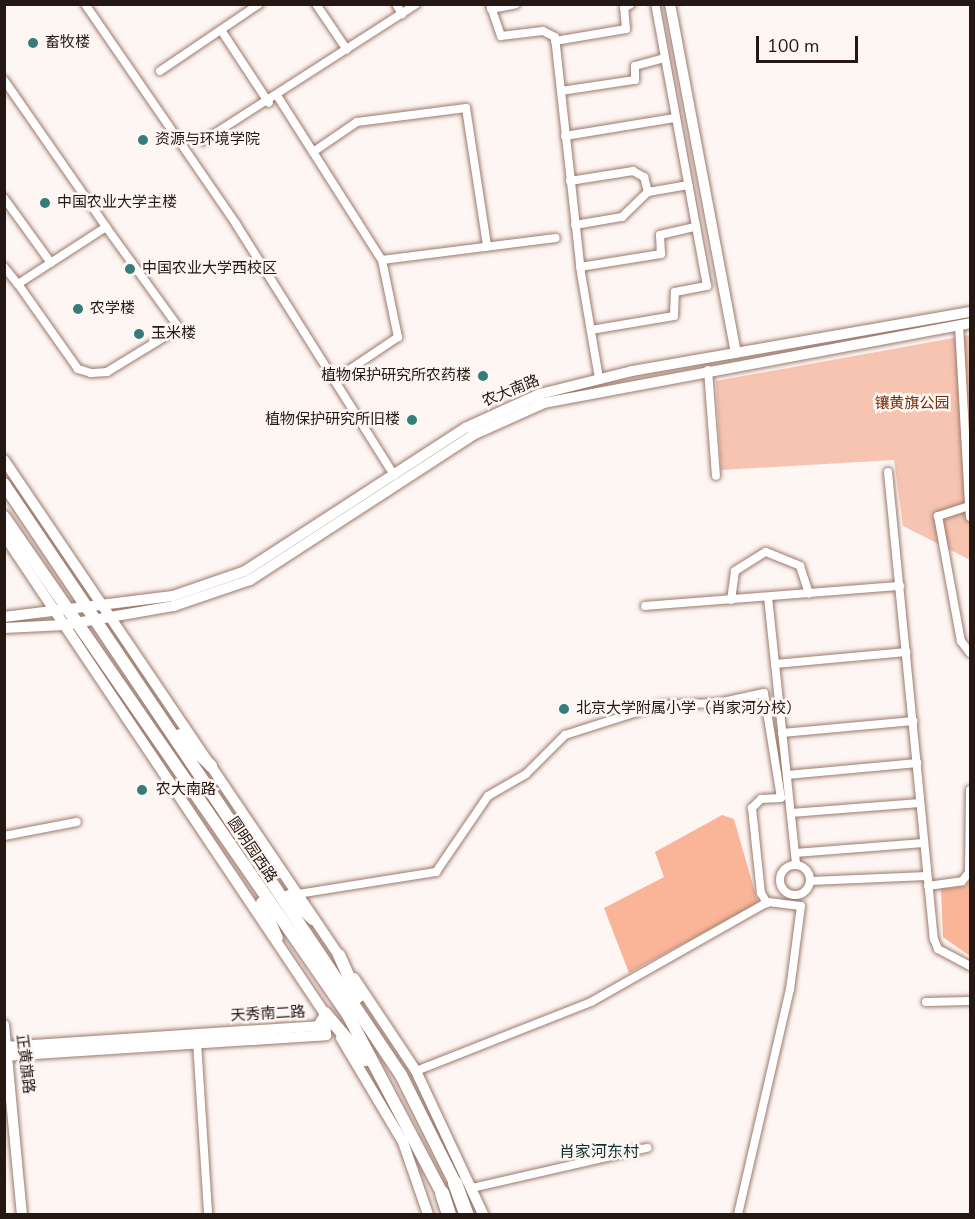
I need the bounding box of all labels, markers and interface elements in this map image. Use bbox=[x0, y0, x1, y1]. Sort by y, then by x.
scale bar bbox=[759, 24, 861, 62]
place label: 畜牧楼 bbox=[45, 34, 90, 52]
text: 100 m bbox=[767, 34, 819, 58]
marker: 畜牧楼 bbox=[26, 36, 40, 50]
place label: 资源与环境学院 bbox=[155, 131, 260, 149]
marker: 资源与环境学院 bbox=[136, 133, 150, 147]
place label: 中国农业大学主楼 bbox=[57, 194, 177, 212]
marker: 中国农业大学主楼 bbox=[38, 196, 52, 210]
place label: 中国农业大学西校区 bbox=[142, 260, 277, 278]
marker: 中国农业大学西校区 bbox=[123, 262, 137, 276]
place label: 农学楼 bbox=[90, 300, 135, 318]
marker: 农学楼 bbox=[71, 302, 85, 316]
place label: 玉米楼 bbox=[151, 325, 196, 343]
marker: 玉米楼 bbox=[132, 327, 146, 341]
place label: 植物保护研究所农药楼 bbox=[321, 367, 471, 385]
marker: 植物保护研究所农药楼 bbox=[476, 369, 490, 383]
street label: 农大南路 bbox=[480, 371, 542, 411]
park label: 镶黄旗公园 bbox=[875, 395, 949, 413]
place label: 植物保护研究所旧楼 bbox=[265, 411, 400, 429]
marker: 植物保护研究所旧楼 bbox=[405, 413, 419, 427]
place label: 北京大学附属小学（肖家河分校） bbox=[576, 700, 801, 718]
marker: 北京大学附属小学（肖家河分校） bbox=[557, 702, 571, 716]
marker: 农大南路 bbox=[133, 781, 151, 799]
place label: 农大南路 bbox=[156, 781, 216, 799]
street label: 圆明园西路 bbox=[224, 814, 280, 886]
street label: 天秀南二路 bbox=[230, 1003, 306, 1025]
street label: 正黄旗路 bbox=[12, 1033, 38, 1095]
district label: 肖家河东村 bbox=[559, 1142, 639, 1162]

